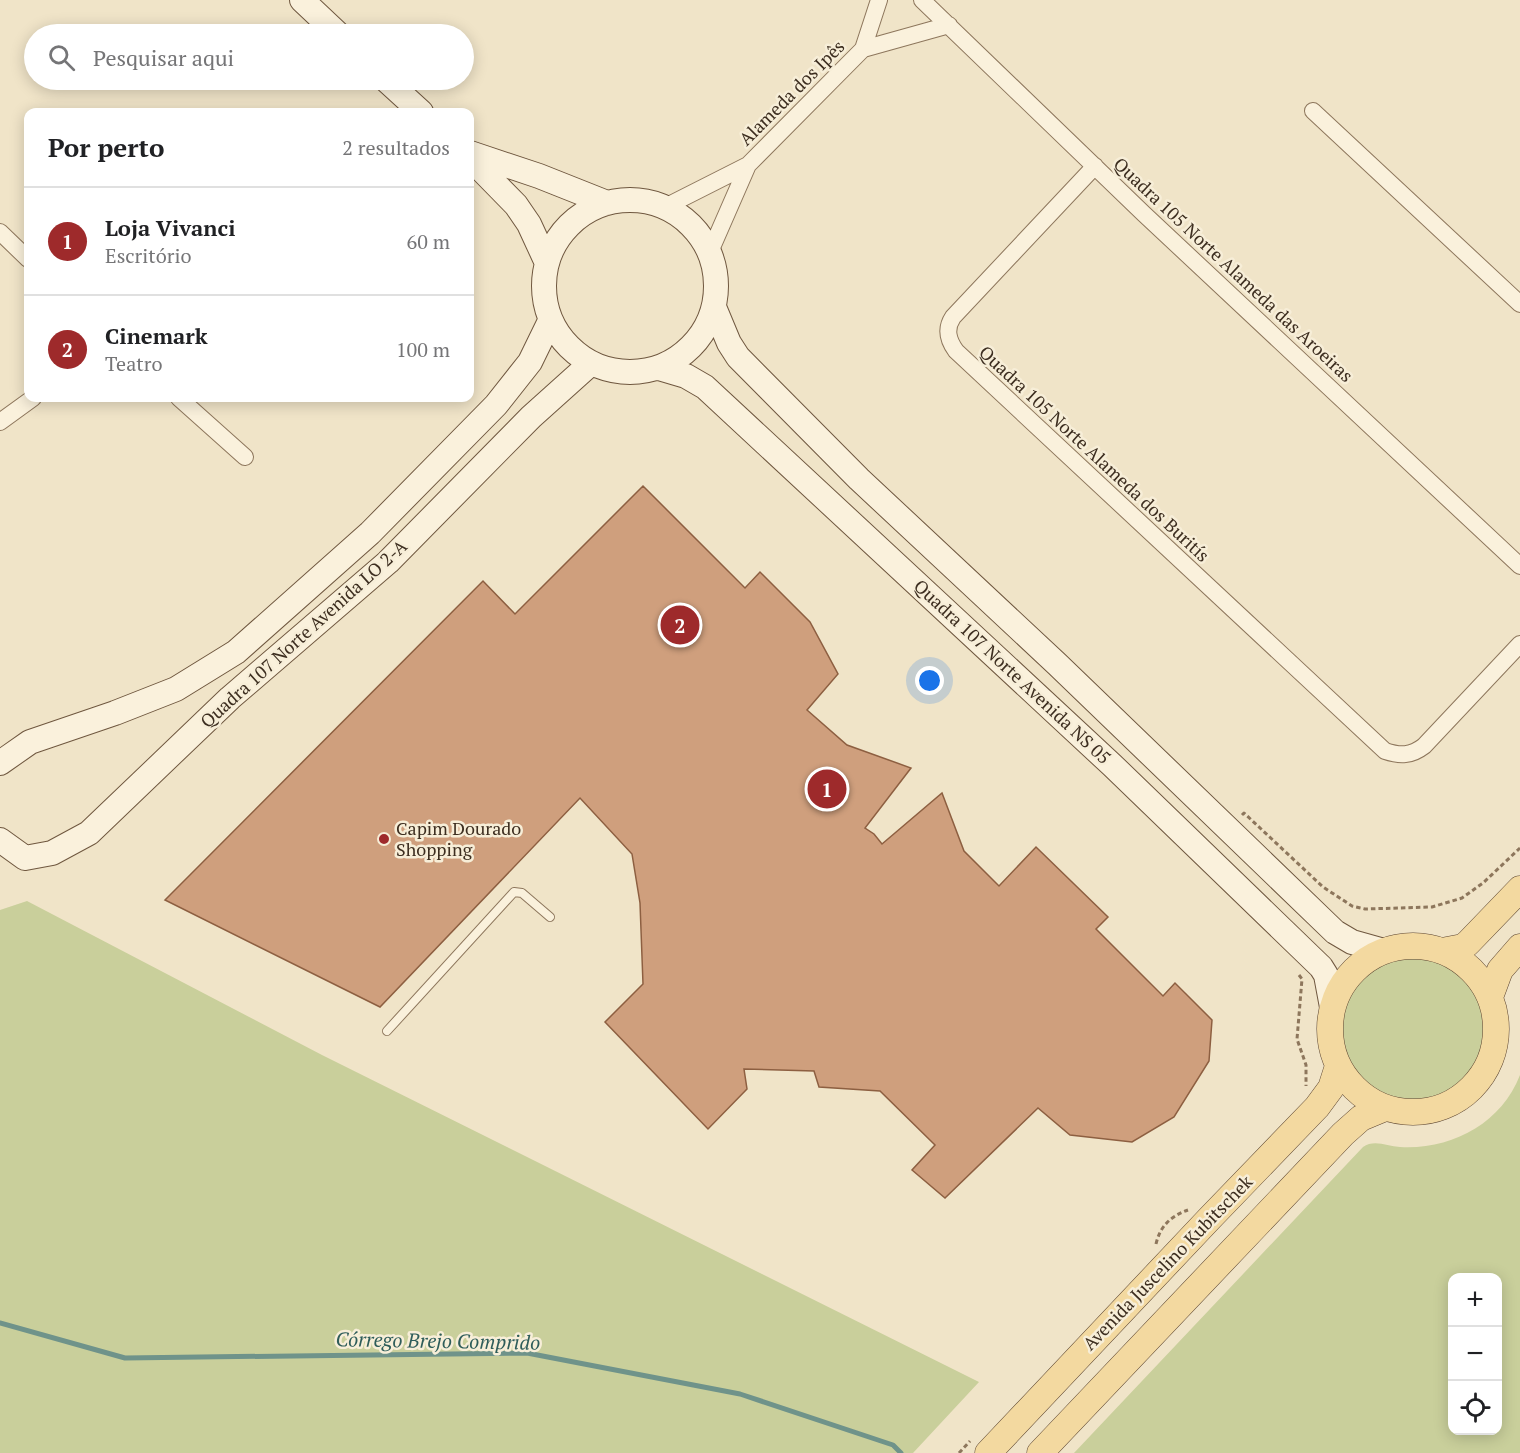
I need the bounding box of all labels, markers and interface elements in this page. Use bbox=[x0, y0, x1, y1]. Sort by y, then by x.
search box bbox=[24, 24, 474, 90]
street label: Alameda dos Ipês bbox=[733, 34, 849, 150]
icon: search bbox=[45, 41, 78, 74]
text: Pesquisar aqui bbox=[93, 43, 234, 72]
text: Por perto bbox=[48, 130, 164, 164]
text: 2 resultados bbox=[342, 134, 450, 161]
street label: Quadra 105 Norte Alameda das Aroeiras bbox=[1109, 152, 1359, 387]
text: Loja Vivanci bbox=[105, 213, 235, 242]
text: 1 bbox=[62, 228, 73, 255]
text: 60 m bbox=[407, 228, 450, 255]
text: Escritório bbox=[105, 242, 192, 269]
text: Cinemark bbox=[105, 321, 208, 350]
text: 2 bbox=[62, 336, 73, 363]
text: 100 m bbox=[396, 336, 450, 363]
street label: Quadra 105 Norte Alameda dos Buritís bbox=[974, 340, 1215, 567]
text: Teatro bbox=[105, 350, 162, 377]
street label: Quadra 107 Norte Avenida LO 2-A bbox=[195, 533, 412, 733]
street label: Quadra 107 Norte Avenida NS 05 bbox=[909, 574, 1116, 769]
pin: 2 bbox=[660, 602, 700, 648]
your location bbox=[915, 666, 944, 695]
pin: 1 bbox=[808, 766, 846, 812]
place label: Capim Dourado Shopping bbox=[396, 816, 521, 861]
marker: Capim Dourado Shopping bbox=[377, 832, 391, 846]
street label: Avenida Juscelino Kubitschek bbox=[1077, 1169, 1258, 1355]
map controls bbox=[1448, 1273, 1502, 1435]
button: + bbox=[1448, 1273, 1502, 1327]
water label: Córrego Brejo Comprido bbox=[335, 1325, 541, 1356]
button: − bbox=[1448, 1327, 1502, 1381]
button: locate bbox=[1448, 1381, 1502, 1435]

